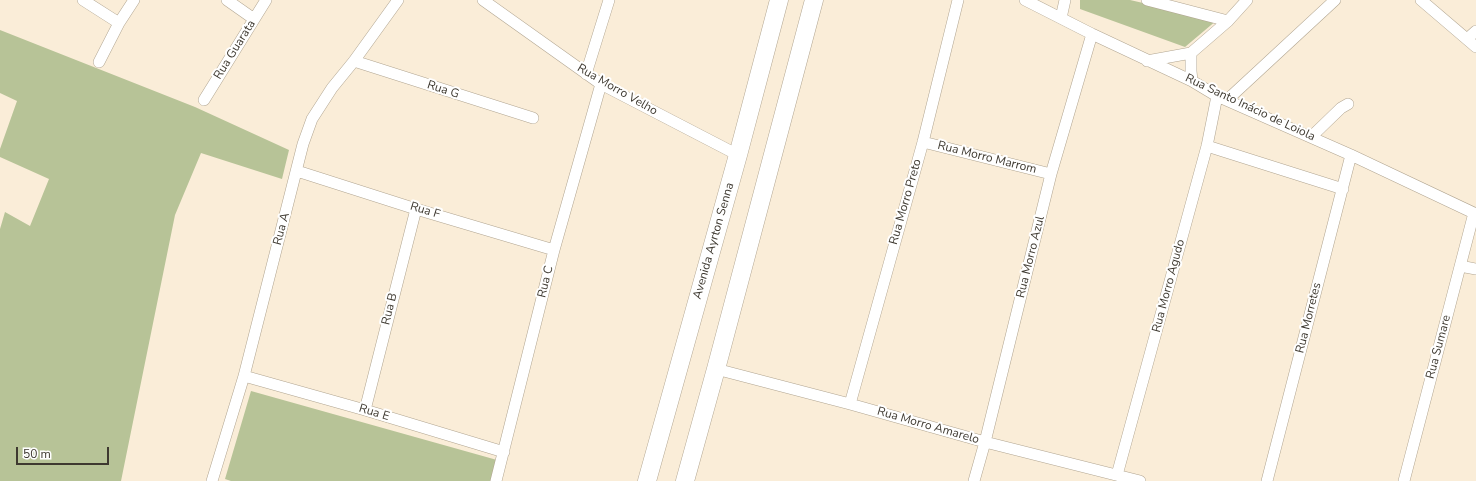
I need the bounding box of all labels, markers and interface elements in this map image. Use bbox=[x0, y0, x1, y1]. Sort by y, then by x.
street label: Rua Guarata bbox=[211, 18, 259, 82]
street label: Rua Morro Velho bbox=[574, 61, 660, 119]
street label: Rua Santo Inácio de Loiola bbox=[1183, 71, 1317, 145]
street label: Rua G bbox=[425, 78, 461, 102]
street label: Rua Morro Marrom bbox=[936, 139, 1038, 177]
street label: Rua Morro Preto bbox=[887, 158, 925, 246]
street label: Avenida Ayrton Senna bbox=[690, 181, 738, 301]
street label: Rua F bbox=[408, 200, 442, 222]
street label: Rua A bbox=[271, 211, 293, 247]
street label: Rua Morro Azul bbox=[1014, 215, 1048, 299]
street label: Rua Morro Agudo bbox=[1150, 238, 1188, 334]
street label: Rua C bbox=[535, 265, 557, 299]
street label: Rua Morretes bbox=[1293, 281, 1325, 355]
street label: Rua B bbox=[379, 292, 401, 326]
street label: Rua Sumare bbox=[1424, 313, 1454, 381]
street label: Rua E bbox=[357, 402, 391, 424]
street label: Rua Morro Amarelo bbox=[875, 405, 981, 447]
scale bar bbox=[18, 439, 111, 465]
text: 50 m bbox=[23, 446, 51, 462]

